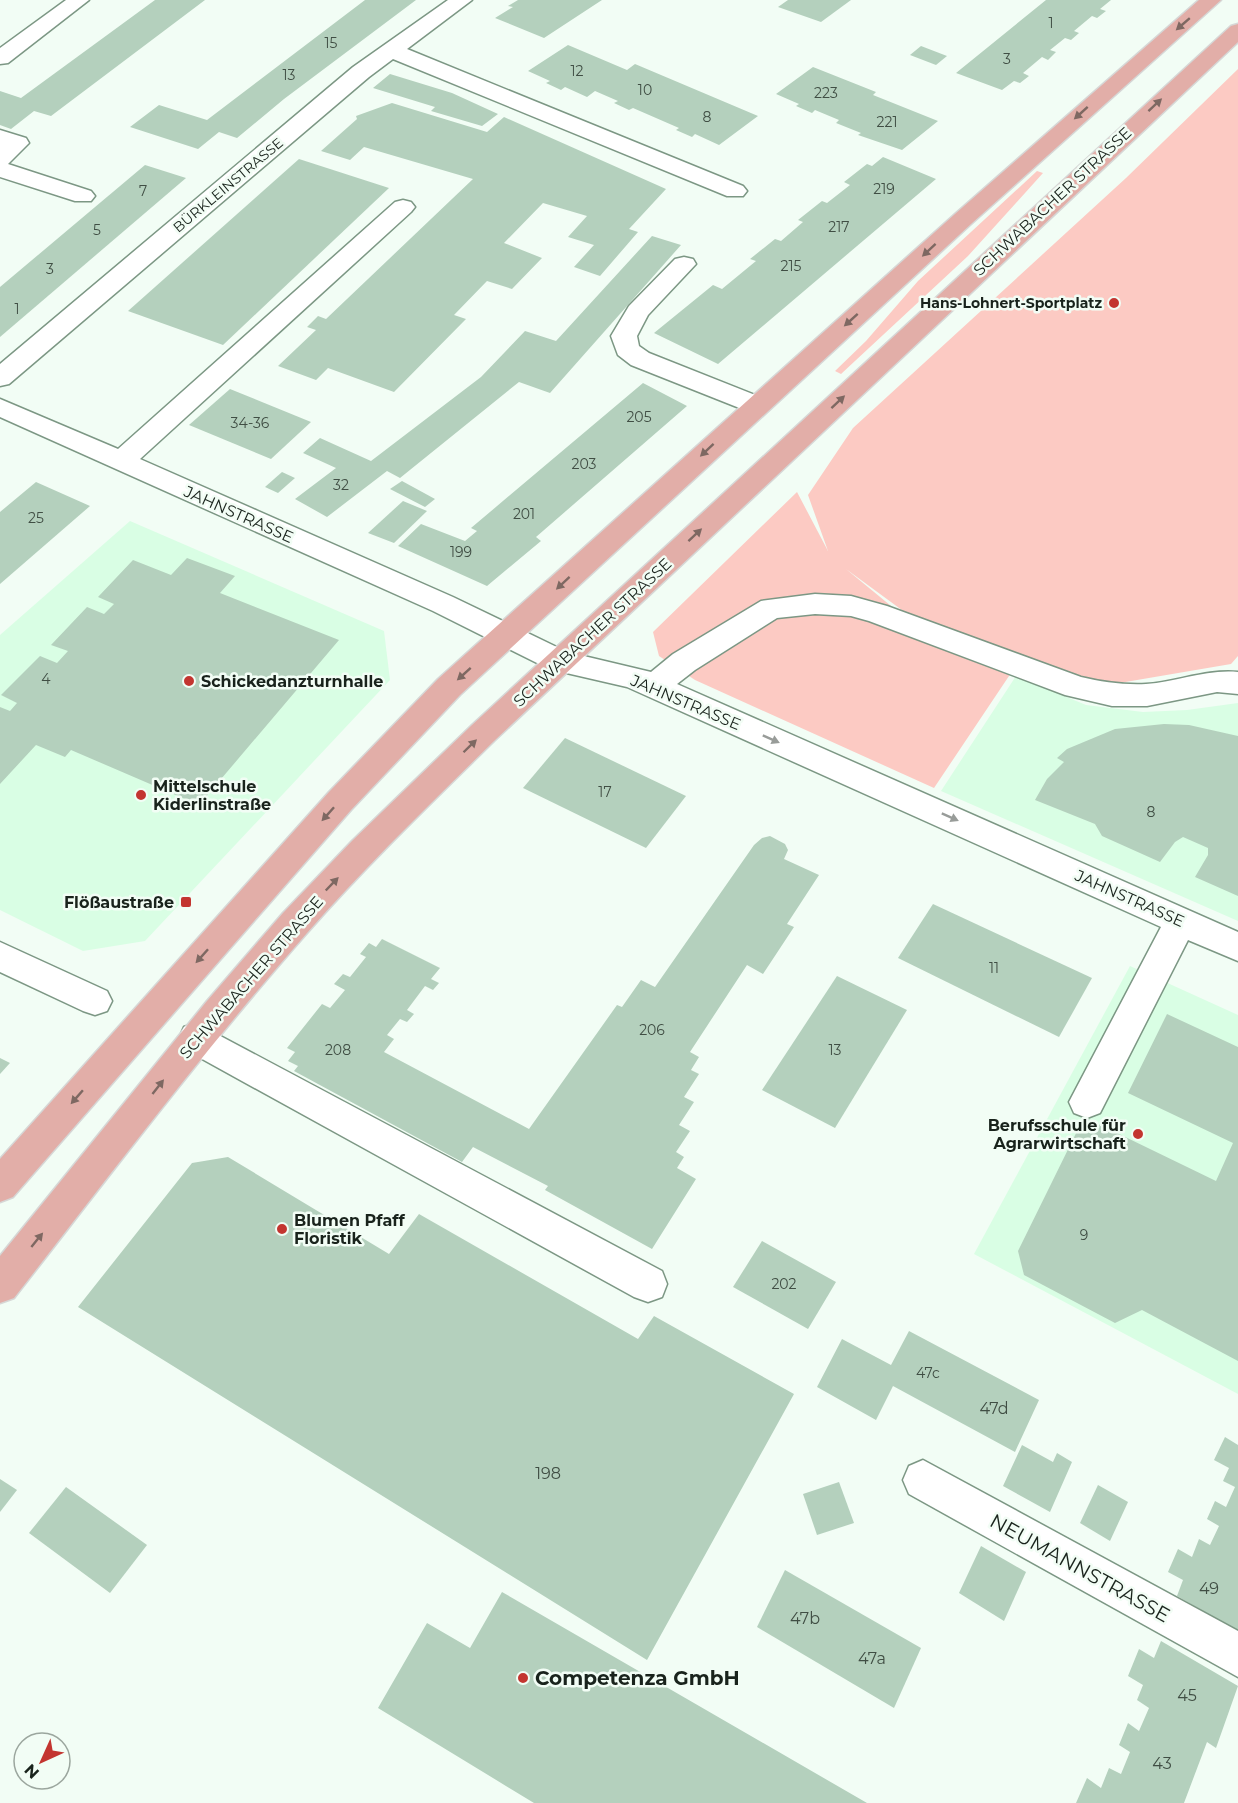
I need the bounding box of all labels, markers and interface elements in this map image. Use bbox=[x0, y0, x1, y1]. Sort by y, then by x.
house number: 1 bbox=[1048, 14, 1054, 32]
one-way arrow bbox=[1176, 17, 1191, 30]
house number: 15 bbox=[325, 34, 338, 52]
house number: 3 bbox=[1003, 50, 1011, 68]
house number: 12 bbox=[570, 62, 584, 80]
house number: 13 bbox=[283, 66, 296, 84]
house number: 10 bbox=[638, 81, 652, 99]
house number: 223 bbox=[814, 84, 838, 102]
one-way arrow bbox=[1148, 98, 1163, 112]
one-way arrow bbox=[1074, 106, 1089, 120]
house number: 8 bbox=[703, 108, 712, 126]
house number: 221 bbox=[877, 113, 897, 131]
street label: SCHWABACHER STRASSE bbox=[969, 123, 1135, 280]
street label: BÜRKLEINSTRASSE bbox=[169, 134, 287, 236]
house number: 219 bbox=[873, 180, 895, 198]
house number: 7 bbox=[139, 182, 147, 200]
house number: 217 bbox=[828, 218, 850, 236]
house number: 5 bbox=[93, 221, 101, 239]
one-way arrow bbox=[922, 243, 937, 256]
house number: 215 bbox=[781, 257, 802, 275]
house number: 3 bbox=[46, 260, 54, 278]
place label: Hans-Lohnert-Sportplatz bbox=[920, 294, 1102, 312]
marker: Hans-Lohnert-Sportplatz bbox=[1107, 296, 1121, 310]
house number: 1 bbox=[14, 300, 20, 318]
one-way arrow bbox=[844, 313, 859, 327]
one-way arrow bbox=[830, 395, 845, 409]
house number: 205 bbox=[626, 408, 652, 426]
house number: 34-36 bbox=[231, 414, 270, 432]
one-way arrow bbox=[700, 443, 714, 457]
house number: 203 bbox=[572, 455, 597, 473]
house number: 32 bbox=[333, 476, 349, 494]
street label: JAHNSTRASSE bbox=[180, 481, 296, 547]
house number: 201 bbox=[513, 505, 535, 523]
house number: 25 bbox=[28, 509, 44, 527]
one-way arrow bbox=[687, 529, 702, 542]
house number: 199 bbox=[450, 543, 472, 561]
street label: SCHWABACHER STRASSE bbox=[509, 554, 675, 711]
one-way arrow bbox=[557, 575, 571, 589]
one-way arrow bbox=[457, 667, 472, 680]
house number: 4 bbox=[41, 670, 51, 688]
street label: JAHNSTRASSE bbox=[627, 670, 744, 734]
place label: Schickedanzturnhalle bbox=[201, 672, 383, 691]
marker: Schickedanzturnhalle bbox=[182, 674, 196, 688]
one-way arrow bbox=[763, 734, 781, 744]
one-way arrow bbox=[462, 739, 476, 753]
place label: Mittelschule Kiderlinstraße bbox=[153, 777, 271, 814]
house number: 17 bbox=[598, 783, 612, 801]
marker: Mittelschule Kiderlinstraße bbox=[134, 788, 148, 802]
house number: 8 bbox=[1147, 803, 1156, 821]
one-way arrow bbox=[322, 806, 335, 821]
one-way arrow bbox=[941, 813, 958, 822]
street label: JAHNSTRASSE bbox=[1071, 865, 1187, 931]
one-way arrow bbox=[325, 876, 339, 891]
street label: SCHWABACHER STRASSE bbox=[176, 892, 327, 1062]
place label: Flößaustraße bbox=[64, 893, 174, 912]
marker: Flößaustraße bbox=[179, 895, 193, 909]
one-way arrow bbox=[195, 949, 209, 964]
house number: 11 bbox=[989, 959, 999, 977]
house number: 206 bbox=[639, 1021, 665, 1039]
house number: 208 bbox=[325, 1041, 351, 1059]
house number: 13 bbox=[829, 1041, 842, 1059]
one-way arrow bbox=[151, 1079, 164, 1095]
one-way arrow bbox=[71, 1089, 84, 1104]
place label: Berufsschule für Agrarwirtschaft bbox=[988, 1116, 1126, 1153]
marker: Berufsschule für Agrarwirtschaft bbox=[1131, 1127, 1145, 1141]
place label: Blumen Pfaff Floristik bbox=[294, 1211, 406, 1248]
marker: Blumen Pfaff Floristik bbox=[275, 1222, 289, 1236]
house number: 9 bbox=[1080, 1226, 1088, 1244]
one-way arrow bbox=[30, 1232, 43, 1248]
house number: 202 bbox=[771, 1275, 797, 1293]
house number: 47c bbox=[916, 1364, 940, 1382]
house number: 47d bbox=[979, 1399, 1009, 1418]
house number: 198 bbox=[535, 1464, 561, 1483]
street label: NEUMANNSTRASSE bbox=[986, 1509, 1174, 1627]
house number: 49 bbox=[1199, 1579, 1219, 1598]
house number: 47b bbox=[790, 1609, 820, 1628]
house number: 47a bbox=[858, 1649, 886, 1668]
place label: Competenza GmbH bbox=[535, 1666, 740, 1690]
marker: Competenza GmbH bbox=[516, 1671, 530, 1685]
house number: 45 bbox=[1177, 1686, 1197, 1705]
north arrow bbox=[12, 1731, 72, 1791]
house number: 43 bbox=[1152, 1754, 1172, 1773]
text: N bbox=[20, 1760, 43, 1783]

